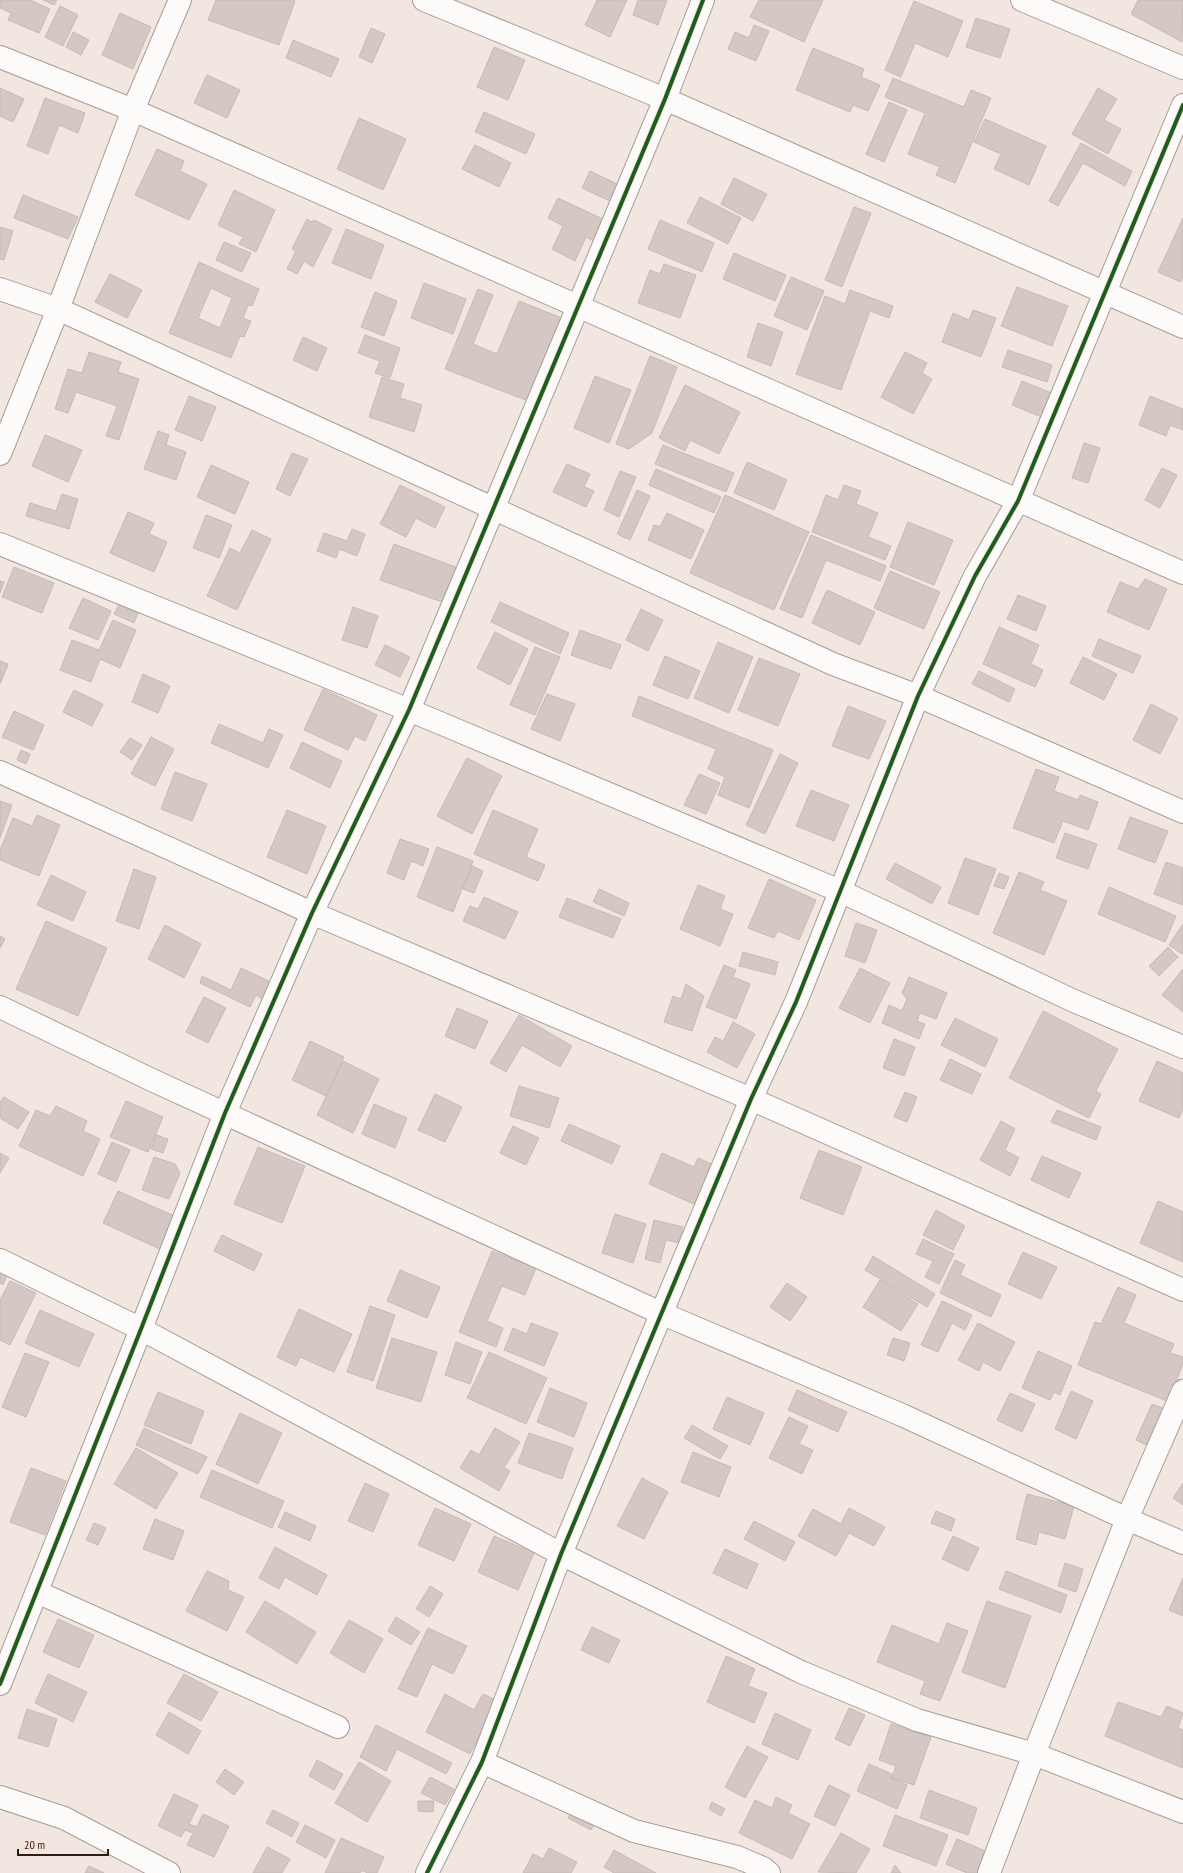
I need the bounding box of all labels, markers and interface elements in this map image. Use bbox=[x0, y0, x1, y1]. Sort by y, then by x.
scale bar bbox=[18, 1831, 108, 1857]
text: 20 m bbox=[24, 1837, 45, 1852]

